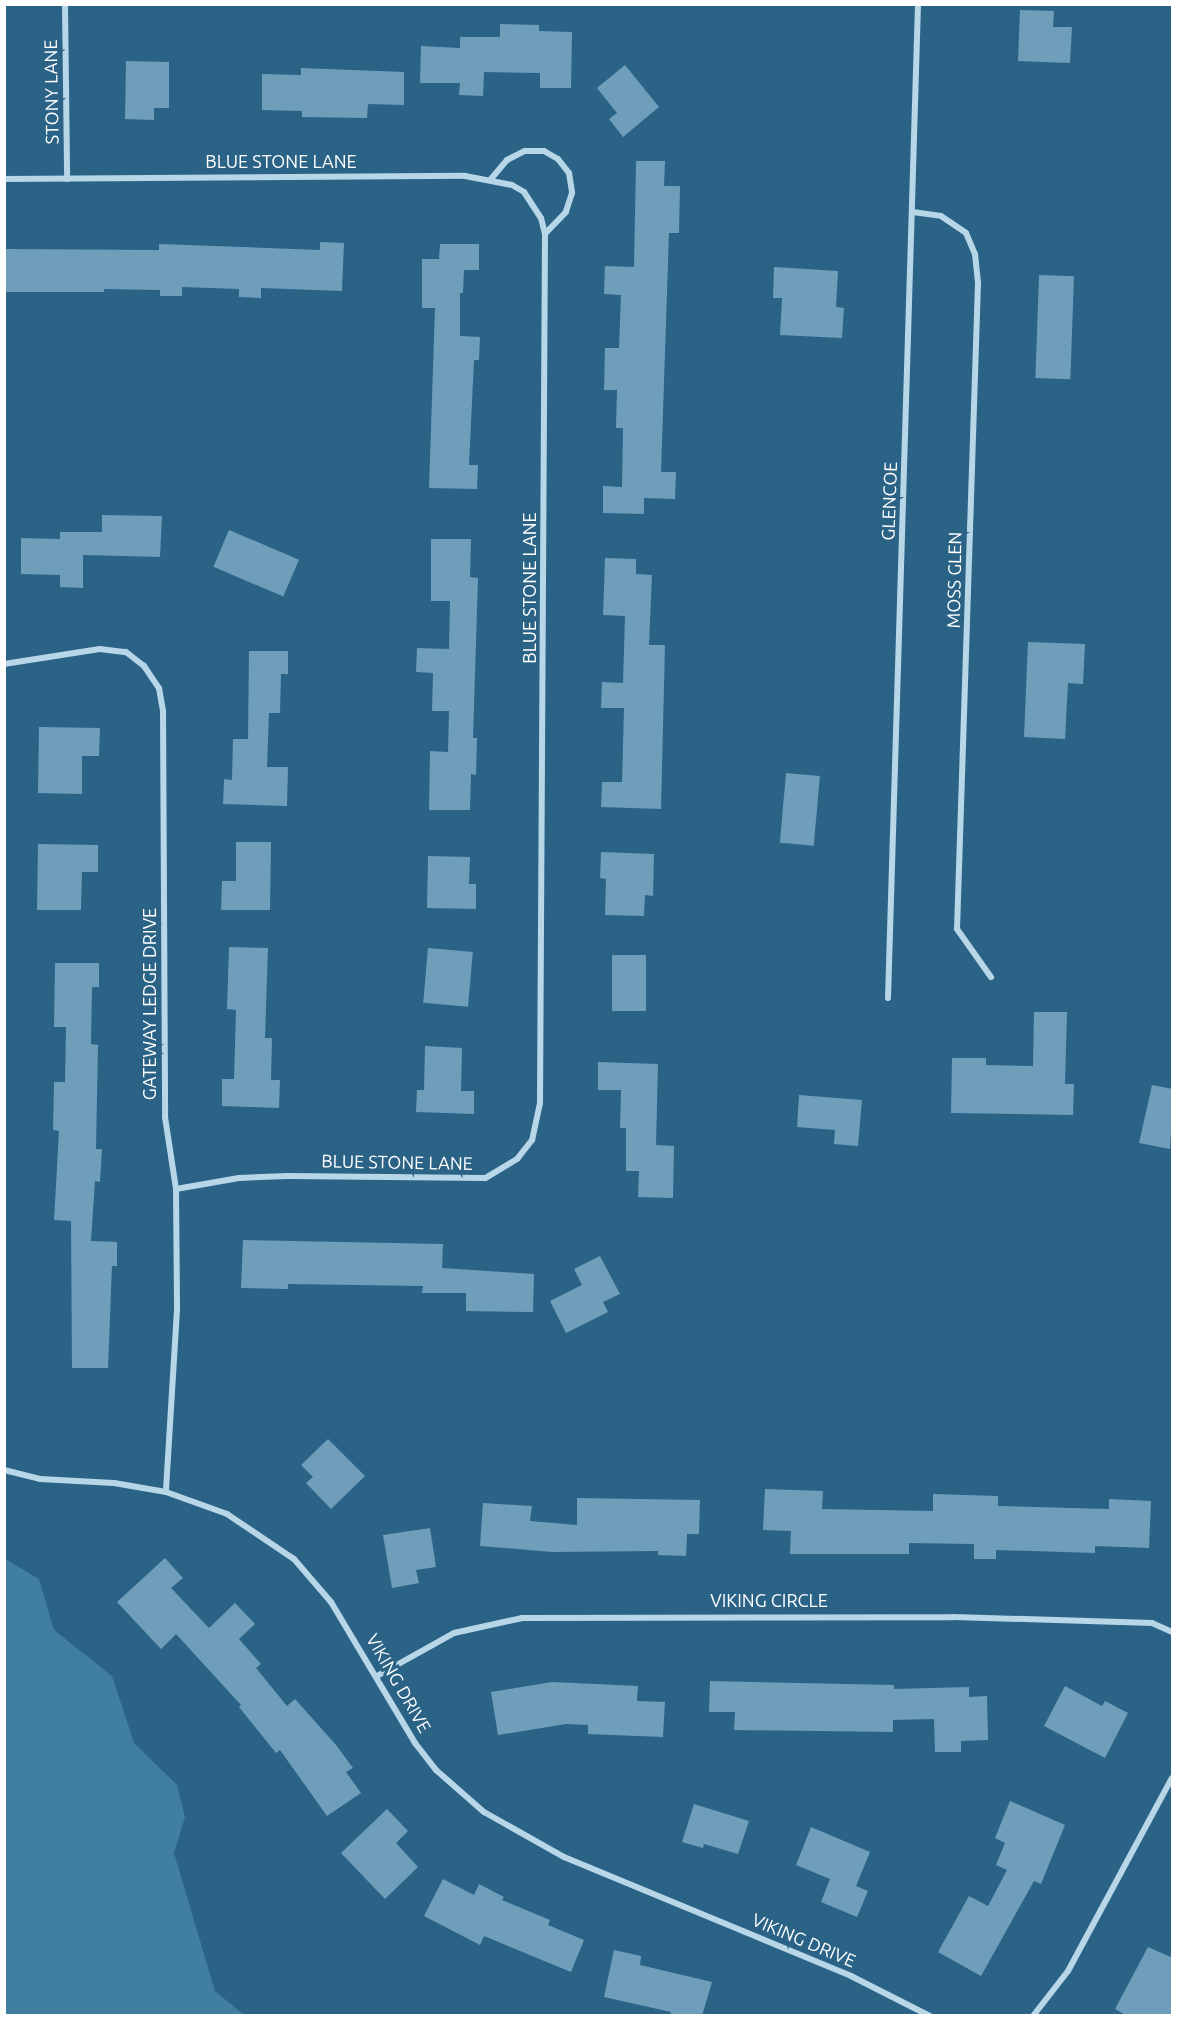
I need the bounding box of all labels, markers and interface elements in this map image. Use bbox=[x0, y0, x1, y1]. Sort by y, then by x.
street label: STONY LANE bbox=[39, 39, 63, 145]
street label: BLUE STONE LANE bbox=[205, 150, 357, 172]
street label: GLENCOE bbox=[877, 461, 901, 541]
street label: BLUE STONE LANE bbox=[518, 512, 540, 664]
street label: MOSS GLEN bbox=[942, 531, 966, 629]
street label: GATEWAY LEDGE DRIVE bbox=[138, 908, 160, 1100]
street label: BLUE STONE LANE bbox=[321, 1150, 473, 1174]
street label: VIKING CIRCLE bbox=[710, 1589, 828, 1611]
street label: VIKING DRIVE bbox=[362, 1630, 436, 1736]
street label: VIKING DRIVE bbox=[749, 1908, 859, 1972]

